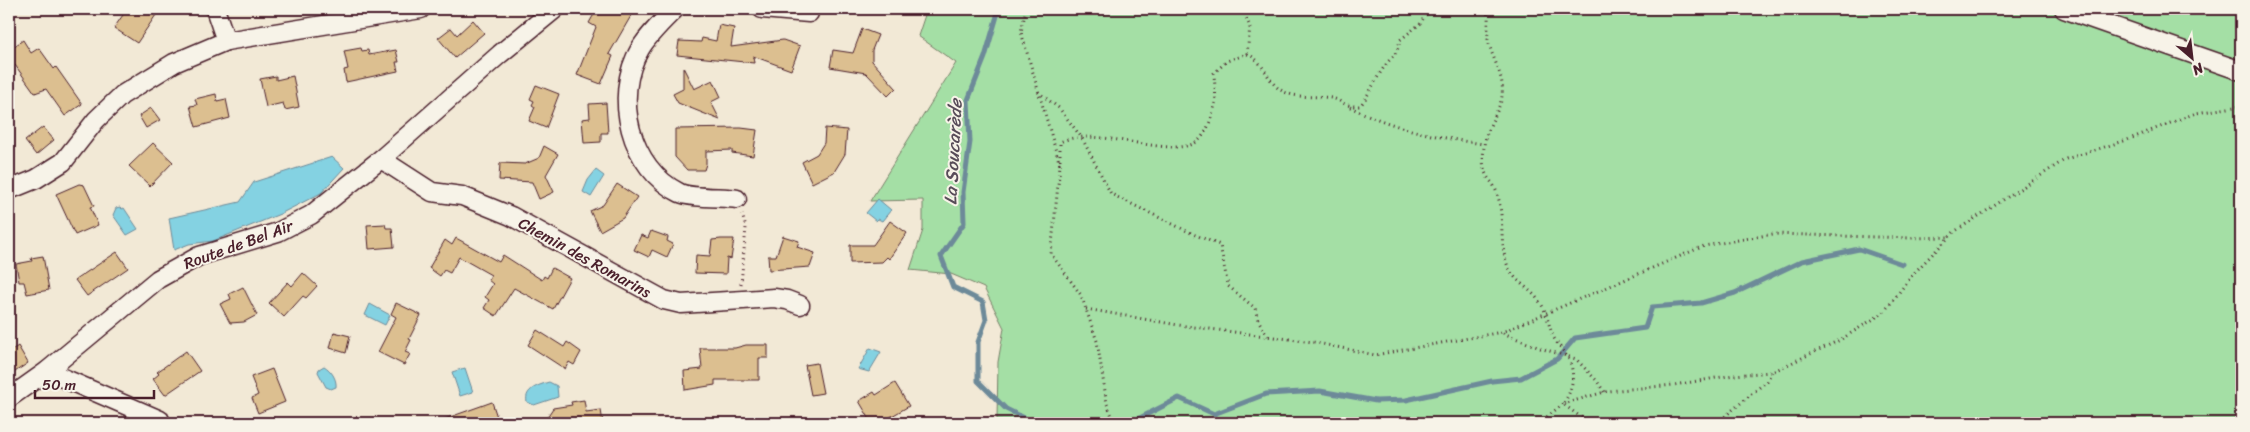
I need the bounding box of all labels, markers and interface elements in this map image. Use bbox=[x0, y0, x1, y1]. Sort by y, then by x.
north arrow bbox=[2168, 32, 2218, 82]
text: N bbox=[2187, 55, 2209, 82]
water label: La Soucarède bbox=[934, 97, 972, 206]
street label: Chemin des Romarins bbox=[513, 209, 657, 306]
street label: Route de Bel Air bbox=[179, 211, 298, 278]
scale bar bbox=[35, 367, 154, 399]
text: 50 m bbox=[42, 372, 77, 398]

